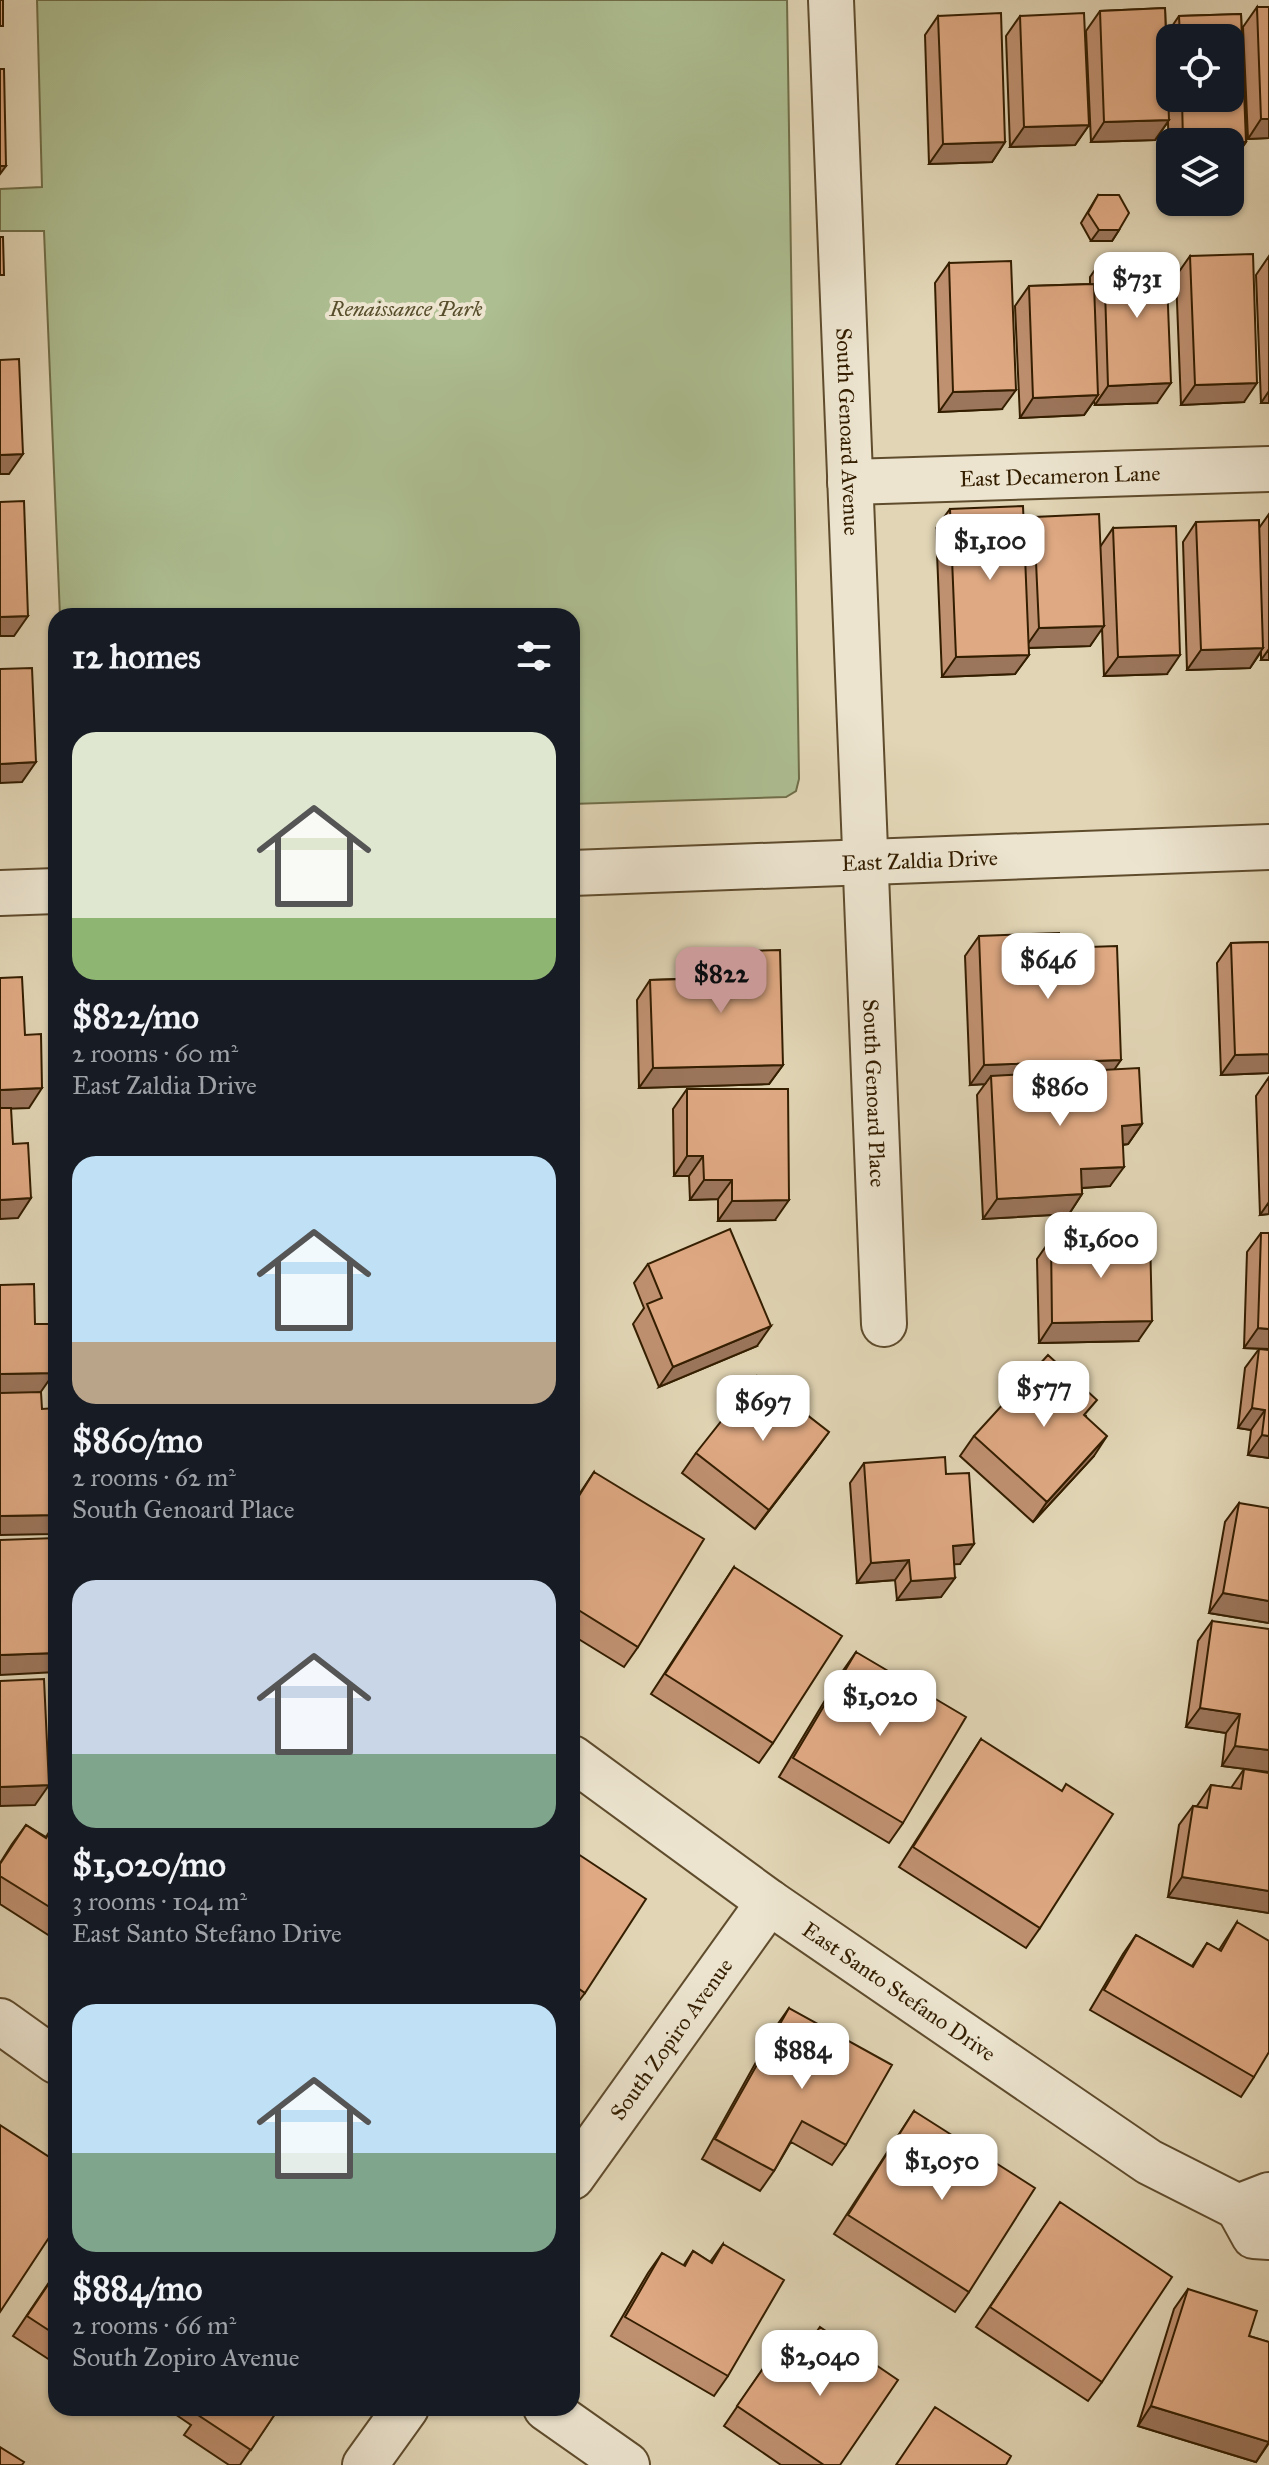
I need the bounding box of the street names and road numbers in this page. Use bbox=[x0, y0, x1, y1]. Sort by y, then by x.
street label: South Genoard Avenue bbox=[830, 327, 865, 536]
street label: East Decameron Lane bbox=[959, 459, 1161, 493]
street label: East Zaldia Drive bbox=[841, 844, 999, 877]
street label: South Genoard Place bbox=[857, 998, 892, 1188]
street label: East Santo Stefano Drive bbox=[797, 1916, 1001, 2067]
street label: South Zopiro Avenue bbox=[604, 1953, 739, 2125]

